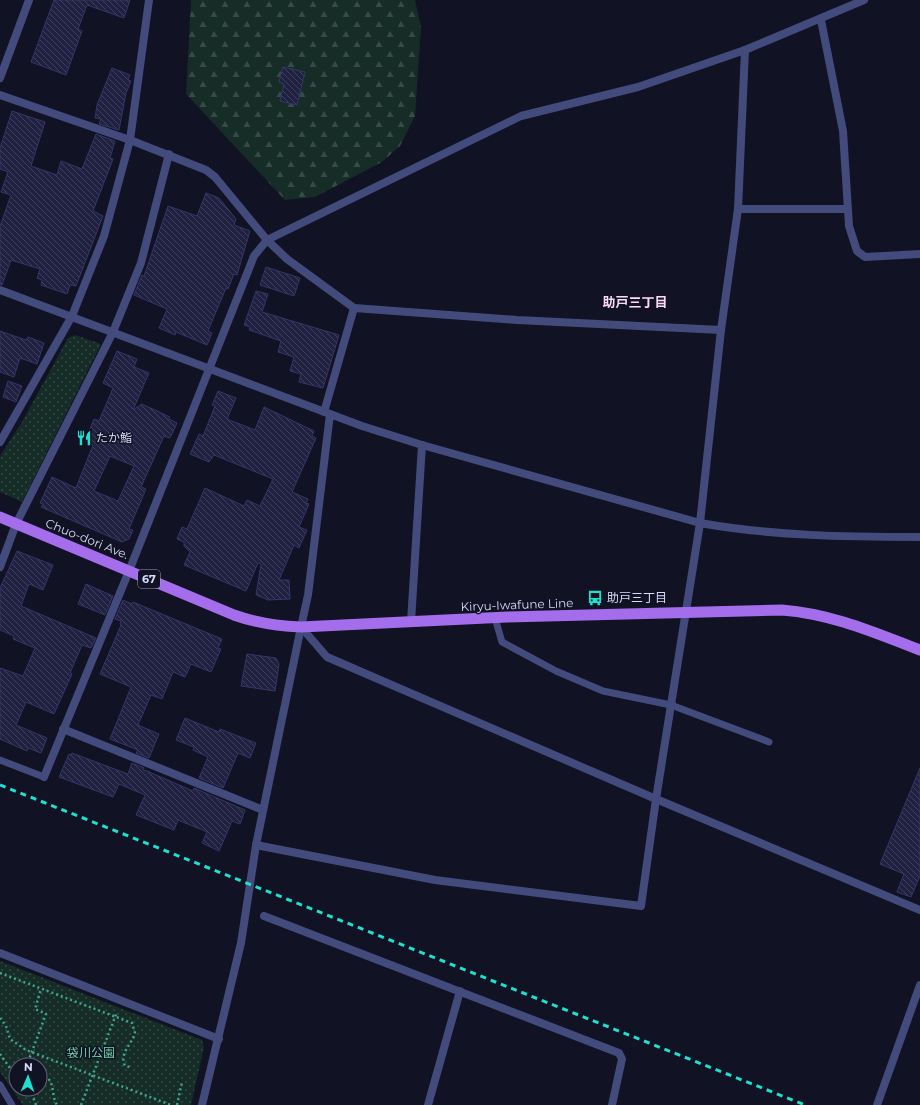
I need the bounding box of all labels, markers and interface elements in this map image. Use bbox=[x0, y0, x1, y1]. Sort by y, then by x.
district label: 助戸三丁目 bbox=[602, 294, 668, 310]
restaurant icon: たか鮨 bbox=[75, 429, 93, 447]
place label: たか鮨 bbox=[96, 430, 132, 445]
street label: Chuo-dori Ave. bbox=[43, 515, 131, 562]
road number: 67 bbox=[138, 570, 160, 588]
bus stop icon: 助戸三丁目 bbox=[586, 589, 604, 607]
place label: 助戸三丁目 bbox=[607, 590, 667, 605]
street label: Kiryu-Iwafune Line bbox=[460, 595, 574, 614]
park label: 袋川公園 bbox=[66, 1045, 115, 1060]
north arrow bbox=[8, 1057, 48, 1097]
text: N bbox=[24, 1060, 33, 1074]

